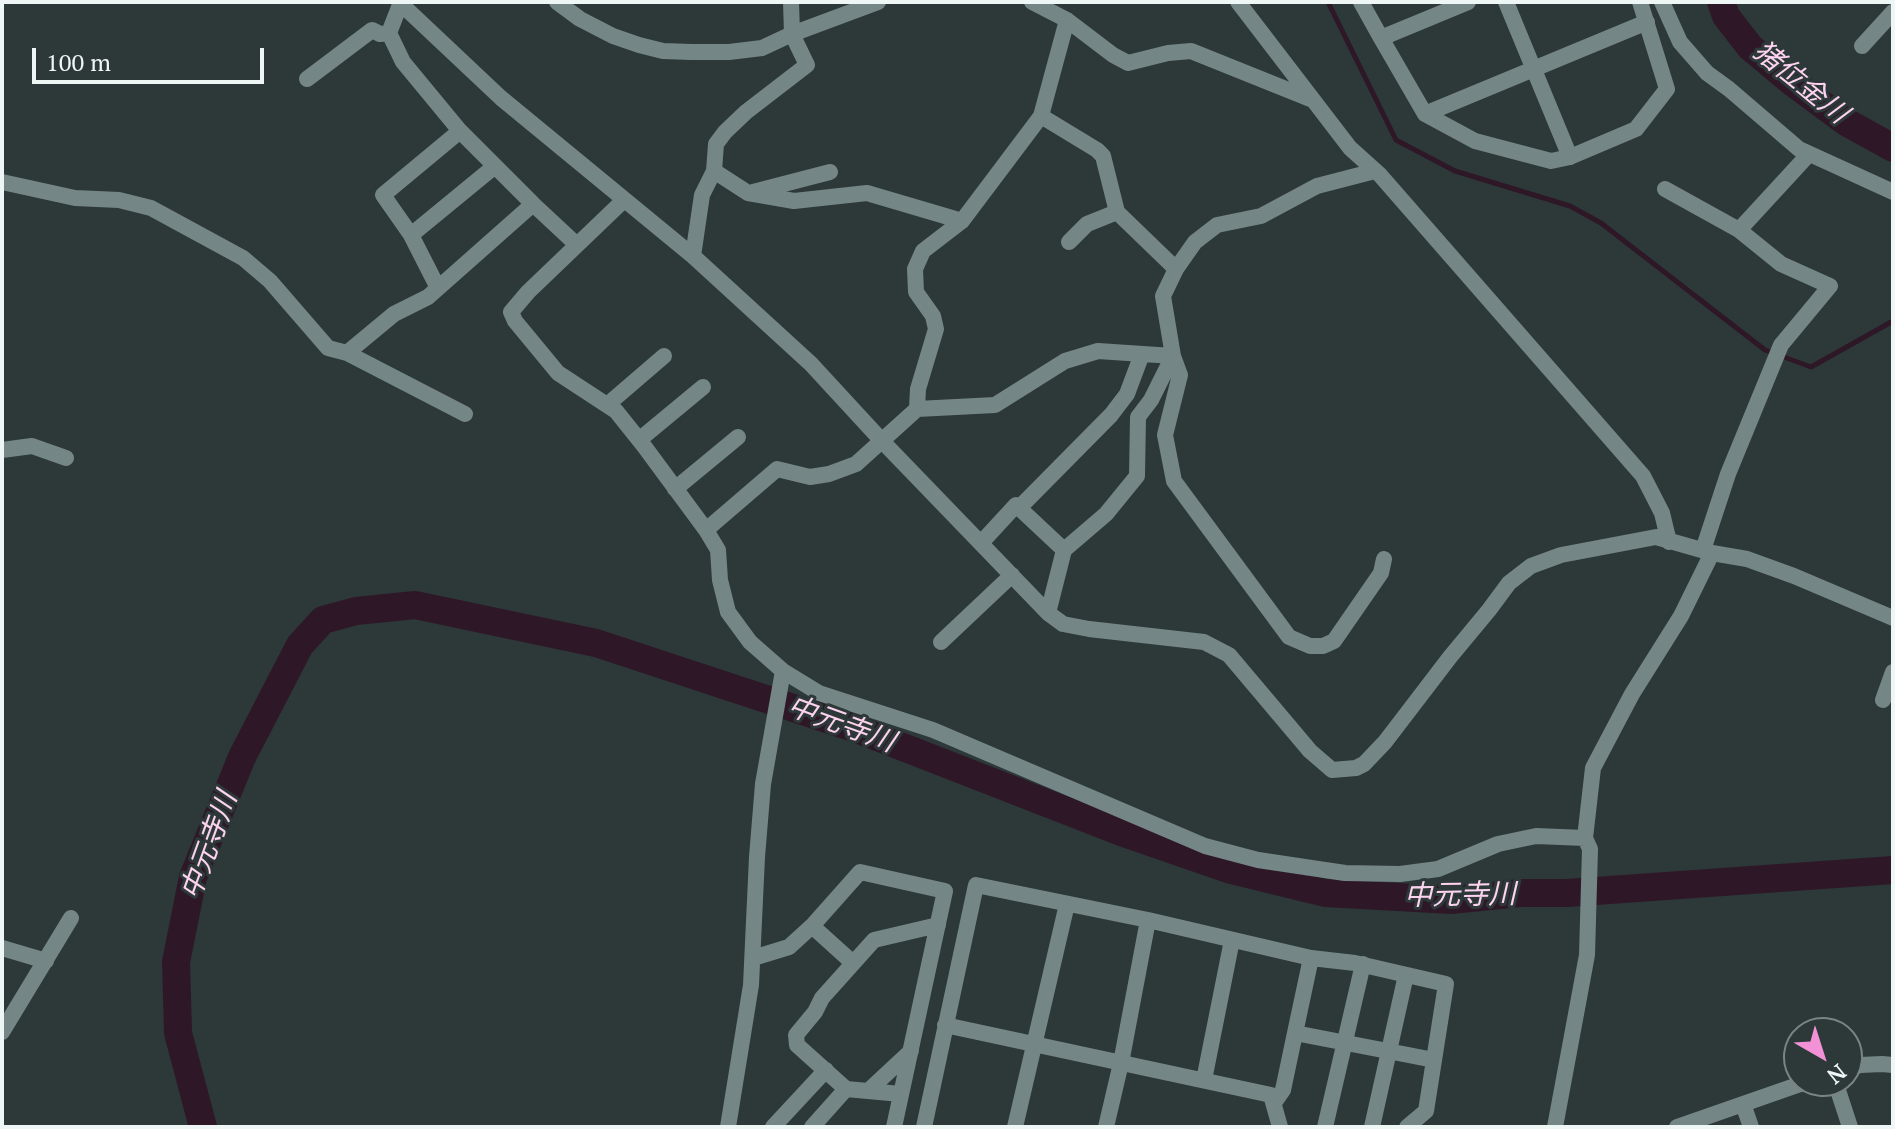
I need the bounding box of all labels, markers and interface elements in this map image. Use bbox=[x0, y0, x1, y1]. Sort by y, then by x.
scale bar bbox=[36, 32, 268, 82]
water label: 猪位金川 bbox=[1746, 35, 1854, 131]
text: 100 m bbox=[46, 46, 111, 78]
water label: 中元寺川 bbox=[783, 690, 899, 760]
water label: 中元寺川 bbox=[175, 788, 245, 904]
water label: 中元寺川 bbox=[1404, 878, 1516, 914]
north arrow bbox=[1783, 1017, 1863, 1097]
text: N bbox=[1822, 1058, 1853, 1091]

